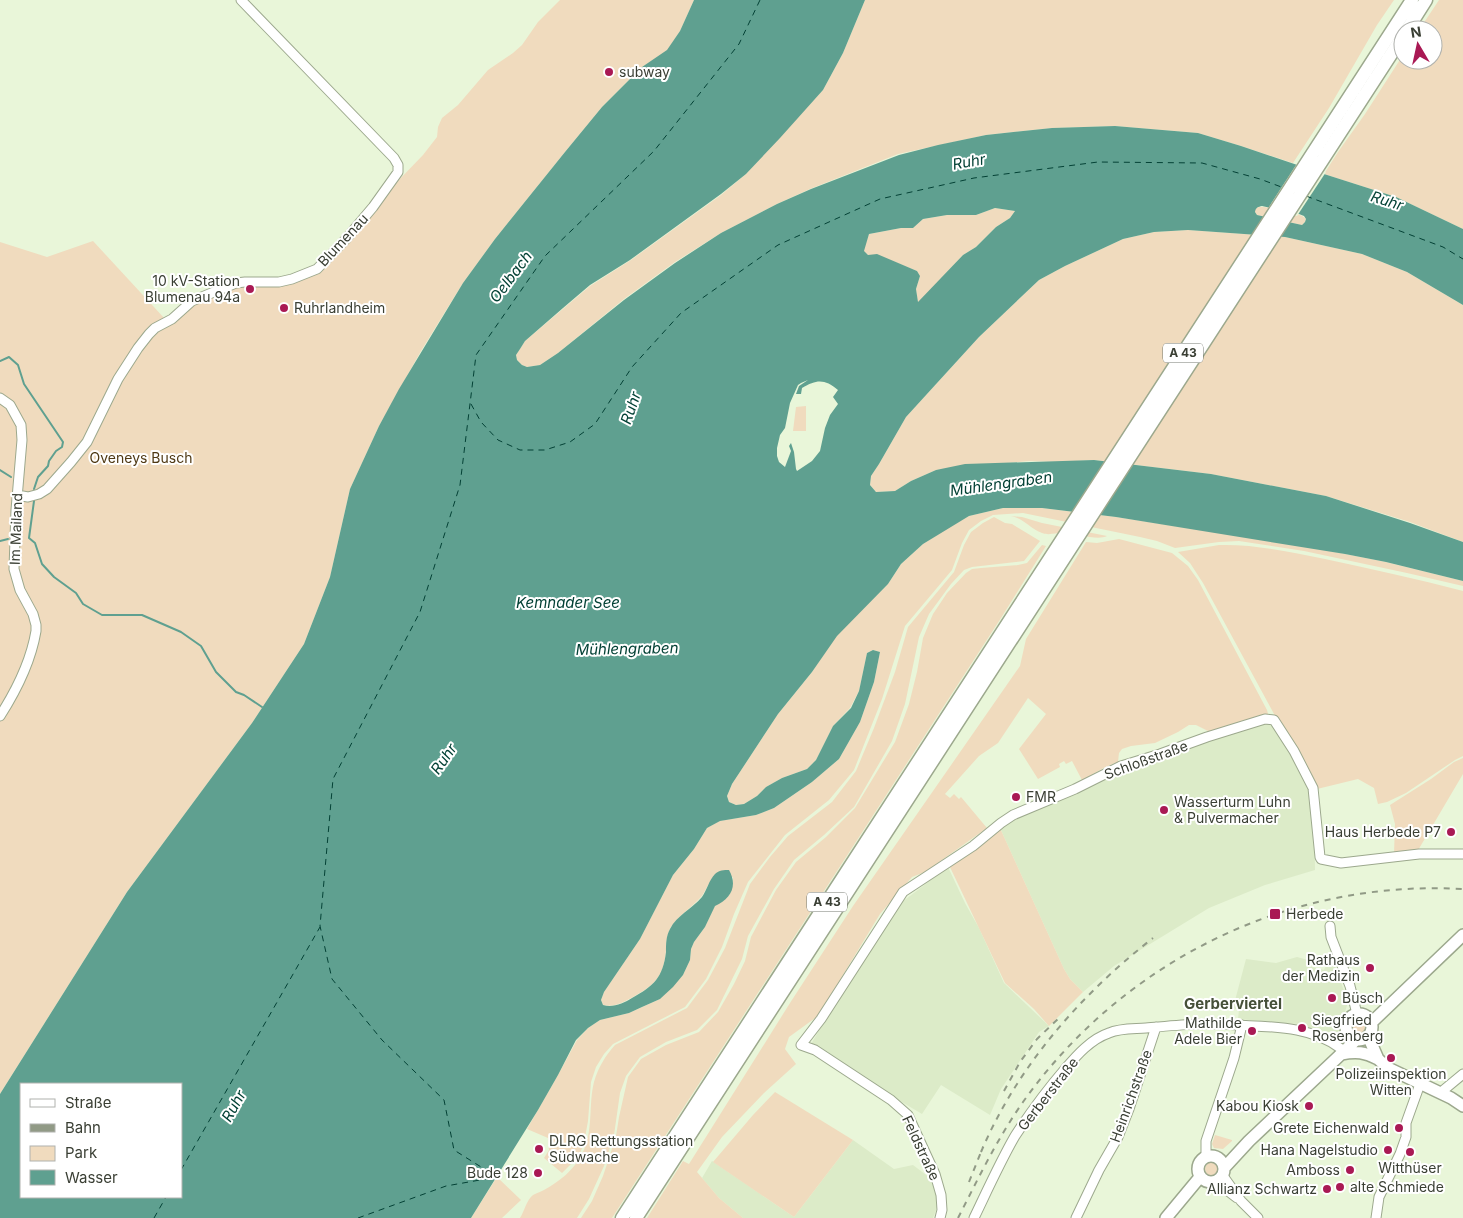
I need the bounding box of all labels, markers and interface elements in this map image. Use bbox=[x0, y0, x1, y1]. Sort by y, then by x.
north arrow bbox=[1393, 20, 1443, 70]
text: N bbox=[1409, 22, 1422, 41]
place label: subway bbox=[619, 63, 670, 80]
marker: subway bbox=[603, 66, 615, 78]
water label: Ruhr bbox=[951, 149, 987, 174]
water label: Ruhr bbox=[1368, 186, 1406, 215]
street label: Blumenau bbox=[314, 210, 371, 269]
water label: Oelbach bbox=[485, 247, 536, 306]
place label: 10 kV-Station Blumenau 94a bbox=[145, 272, 240, 305]
marker: 10 kV-Station Blumenau 94a bbox=[244, 283, 256, 295]
place label: Ruhrlandheim bbox=[294, 299, 385, 316]
marker: Ruhrlandheim bbox=[278, 302, 290, 314]
road number: A 43 bbox=[1163, 343, 1203, 362]
water label: Ruhr bbox=[616, 389, 645, 427]
park label: Oveneys Busch bbox=[90, 449, 192, 466]
water label: Mühlengraben bbox=[949, 467, 1053, 500]
street label: Im Mailand bbox=[6, 493, 25, 565]
water label: Kemnader See bbox=[516, 593, 620, 612]
water label: Mühlengraben bbox=[575, 638, 679, 659]
street label: Schloßstraße bbox=[1102, 737, 1190, 782]
water label: Ruhr bbox=[426, 739, 461, 778]
place label: FMR bbox=[1026, 788, 1056, 805]
marker: FMR bbox=[1010, 791, 1022, 803]
place label: Wasserturm Luhn & Pulvermacher bbox=[1174, 793, 1291, 826]
marker: Wasserturm Luhn & Pulvermacher bbox=[1158, 804, 1170, 816]
place label: Haus Herbede P7 bbox=[1325, 823, 1441, 840]
marker: Haus Herbede P7 bbox=[1445, 826, 1457, 838]
road number: A 43 bbox=[807, 892, 847, 912]
place label: Herbede bbox=[1286, 905, 1344, 922]
marker: Herbede bbox=[1268, 907, 1282, 921]
place label: Rathaus der Medizin bbox=[1282, 951, 1360, 984]
marker: Rathaus der Medizin bbox=[1364, 962, 1376, 974]
place label: Büsch bbox=[1342, 989, 1383, 1006]
marker: Büsch bbox=[1326, 992, 1338, 1004]
district label: Gerberviertel bbox=[1184, 994, 1282, 1013]
place label: Siegfried Rosenberg bbox=[1312, 1011, 1383, 1044]
place label: Mathilde Adele Bier bbox=[1174, 1014, 1242, 1047]
marker: Siegfried Rosenberg bbox=[1296, 1022, 1308, 1034]
marker: Mathilde Adele Bier bbox=[1246, 1025, 1258, 1037]
street label: Heinrichstraße bbox=[1106, 1047, 1155, 1144]
marker: Polizeiinspektion Witten bbox=[1385, 1052, 1397, 1064]
street label: Gerberstraße bbox=[1014, 1054, 1081, 1134]
place label: Polizeiinspektion Witten bbox=[1335, 1065, 1447, 1098]
legend bbox=[20, 1083, 182, 1198]
water label: Ruhr bbox=[217, 1086, 250, 1125]
text: Straße bbox=[65, 1093, 112, 1112]
place label: Kabou Kiosk bbox=[1216, 1097, 1299, 1114]
marker: Kabou Kiosk bbox=[1303, 1100, 1315, 1112]
street label: Feldstraße bbox=[899, 1113, 944, 1183]
text: Bahn bbox=[65, 1118, 101, 1137]
place label: Grete Eichenwald bbox=[1273, 1119, 1389, 1136]
marker: Grete Eichenwald bbox=[1393, 1122, 1405, 1134]
place label: DLRG Rettungsstation Südwache bbox=[549, 1132, 693, 1165]
place label: Hana Nagelstudio bbox=[1261, 1141, 1378, 1158]
text: Park bbox=[65, 1143, 98, 1162]
marker: DLRG Rettungsstation Südwache bbox=[533, 1143, 545, 1155]
marker: Hana Nagelstudio bbox=[1382, 1144, 1394, 1156]
marker: Witthüser bbox=[1404, 1146, 1416, 1158]
place label: Witthüser bbox=[1378, 1159, 1442, 1176]
place label: Amboss bbox=[1286, 1161, 1340, 1178]
place label: Bude 128 bbox=[467, 1164, 528, 1181]
marker: Amboss bbox=[1344, 1164, 1356, 1176]
marker: Bude 128 bbox=[532, 1167, 544, 1179]
text: Wasser bbox=[65, 1168, 118, 1187]
place label: alte Schmiede bbox=[1350, 1178, 1444, 1195]
place label: Allianz Schwartz bbox=[1207, 1180, 1317, 1197]
marker: alte Schmiede bbox=[1334, 1181, 1346, 1193]
marker: Allianz Schwartz bbox=[1321, 1183, 1333, 1195]

